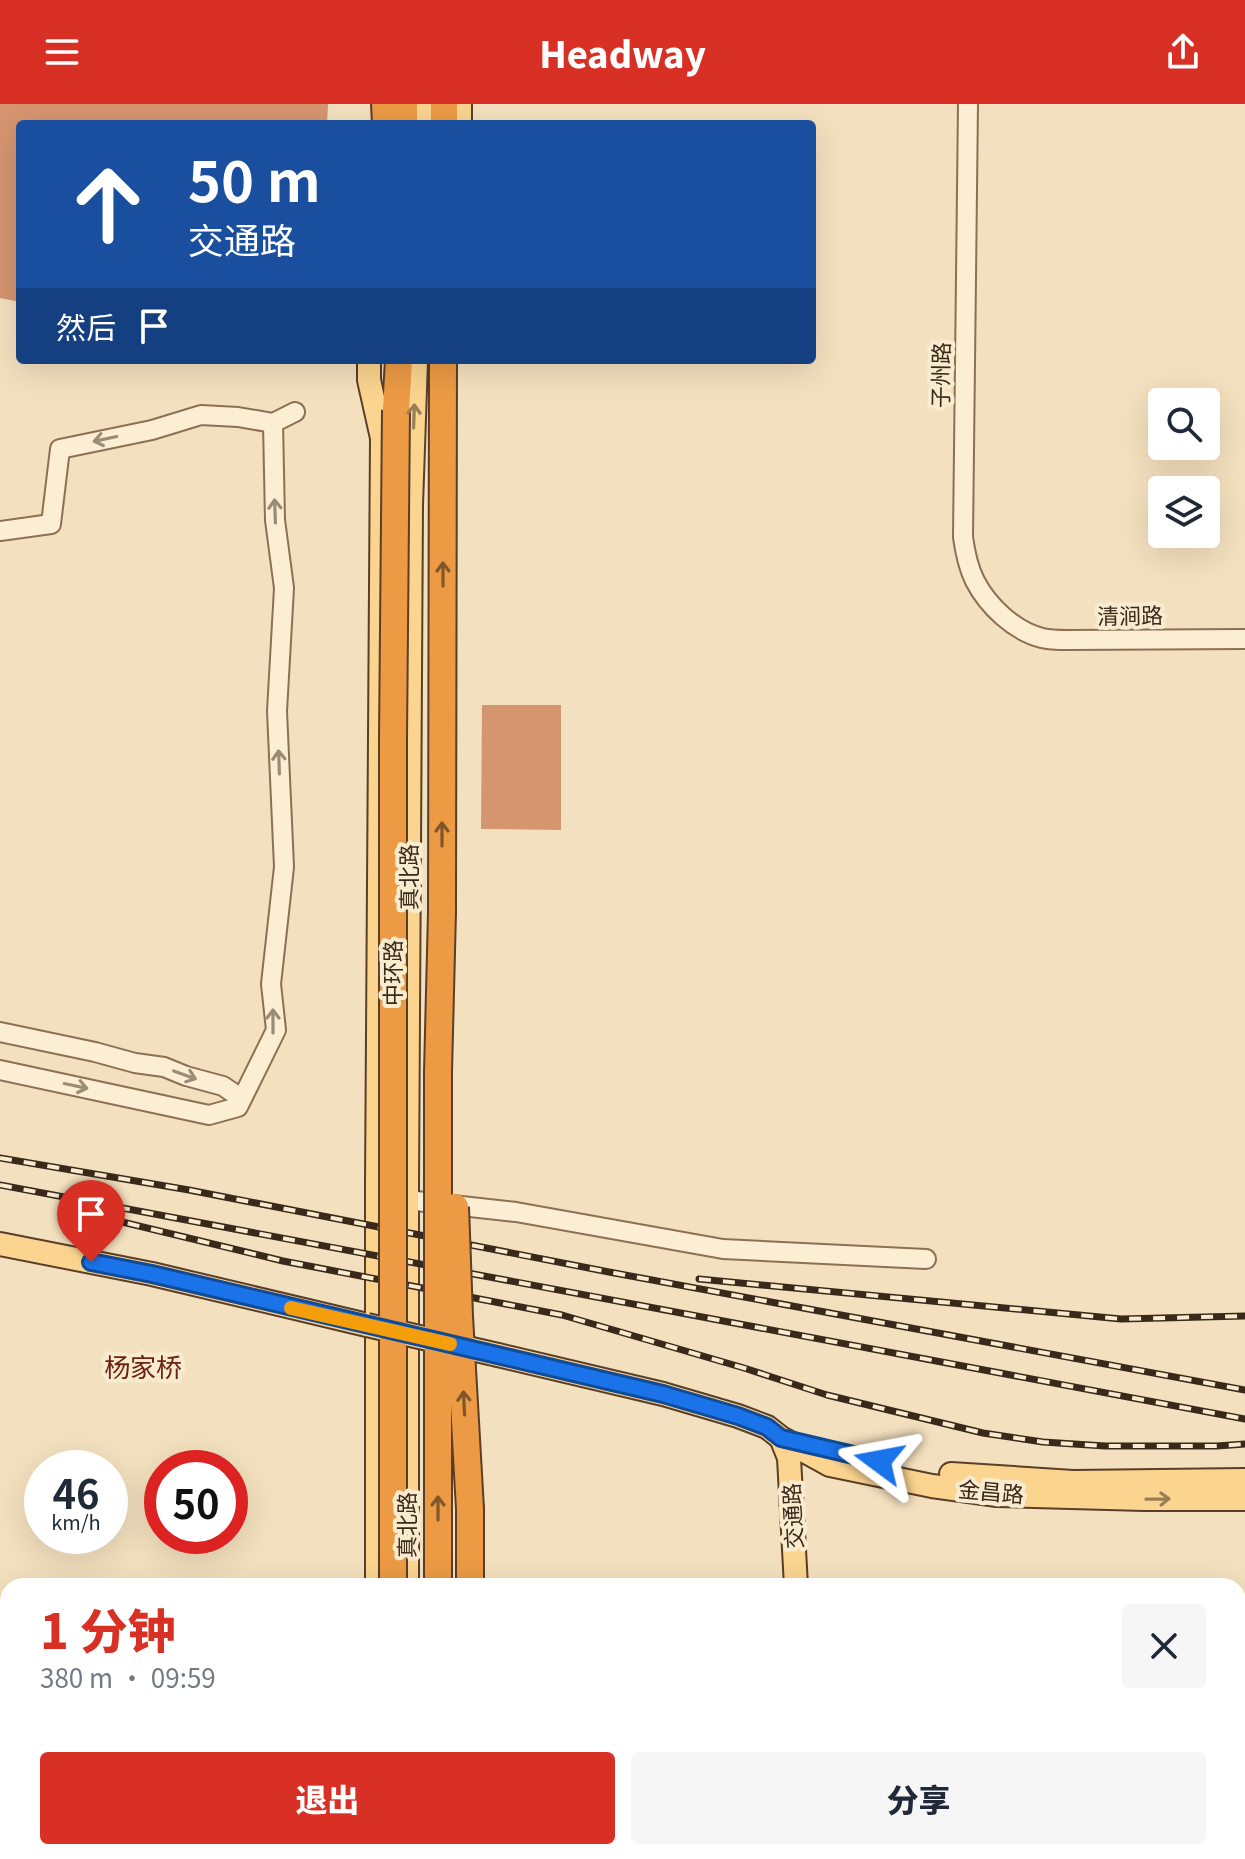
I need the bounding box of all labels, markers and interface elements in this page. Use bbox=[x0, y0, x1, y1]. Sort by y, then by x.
text: Headway bbox=[539, 26, 706, 78]
icon: menu bbox=[40, 30, 84, 74]
icon: share bbox=[1161, 30, 1205, 74]
text: 50 m bbox=[188, 137, 321, 218]
icon: ahead bbox=[56, 152, 160, 256]
text: 交通路 bbox=[188, 212, 296, 264]
text: 然后 bbox=[56, 304, 116, 348]
icon: arrive bbox=[132, 304, 176, 348]
street label: 子州路 bbox=[922, 342, 956, 408]
map controls bbox=[1148, 388, 1220, 548]
button: search bbox=[1148, 388, 1220, 460]
one-way arrow bbox=[407, 403, 422, 430]
one-way arrow bbox=[93, 433, 118, 448]
button: layers bbox=[1148, 476, 1220, 548]
one-way arrow bbox=[267, 498, 282, 525]
one-way arrow bbox=[435, 561, 451, 588]
street label: 清涧路 bbox=[1097, 597, 1163, 631]
one-way arrow bbox=[272, 749, 287, 776]
one-way arrow bbox=[434, 821, 450, 848]
street label: 真北路 bbox=[391, 844, 423, 910]
street label: 中环路 bbox=[375, 940, 407, 1006]
one-way arrow bbox=[265, 1008, 281, 1035]
one-way arrow bbox=[172, 1068, 197, 1083]
one-way arrow bbox=[63, 1079, 89, 1094]
pin bbox=[57, 1180, 125, 1262]
icon: arrive bbox=[69, 1192, 113, 1236]
district label: 杨家桥 bbox=[104, 1347, 182, 1384]
one-way arrow bbox=[456, 1390, 471, 1417]
position arrow bbox=[837, 1419, 921, 1503]
speed limit sign: 50 bbox=[144, 1450, 248, 1554]
text: 46 bbox=[52, 1463, 100, 1521]
street label: 金昌路 bbox=[957, 1471, 1025, 1509]
street label: 交通路 bbox=[773, 1482, 809, 1550]
one-way arrow bbox=[1144, 1491, 1171, 1507]
street label: 真北路 bbox=[389, 1492, 421, 1558]
one-way arrow bbox=[430, 1495, 446, 1522]
text: km/h bbox=[51, 1507, 101, 1536]
text: 1 分钟 bbox=[40, 1593, 176, 1663]
button: close bbox=[1122, 1604, 1206, 1688]
text: 380 m · 09:59 bbox=[40, 1658, 216, 1695]
button: 退出 bbox=[40, 1752, 615, 1844]
button: 分享 bbox=[631, 1752, 1206, 1844]

